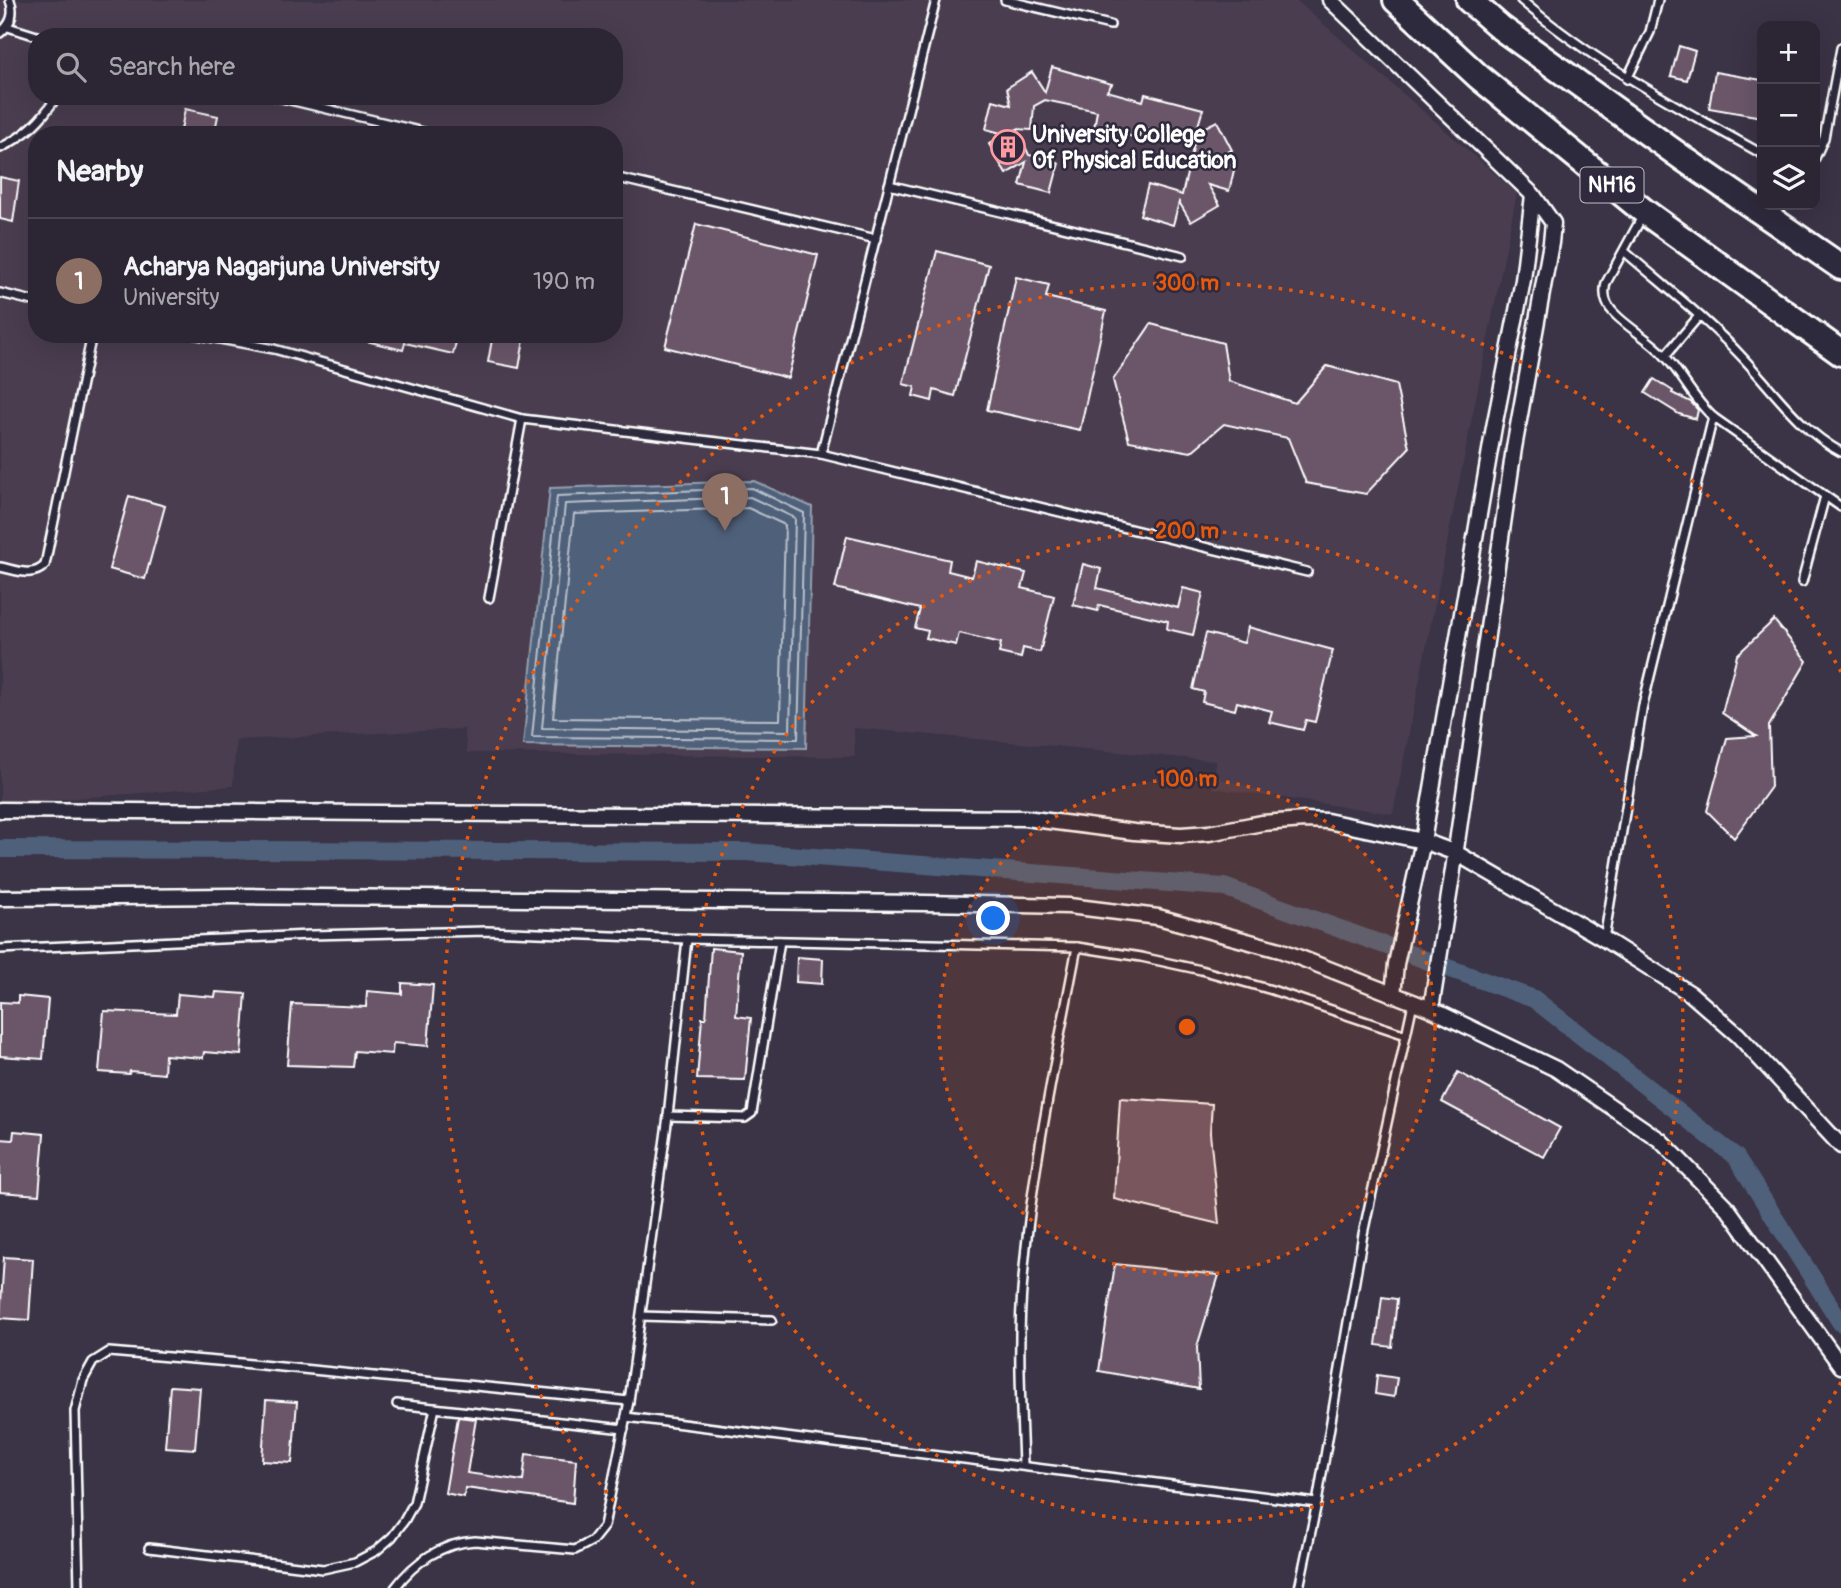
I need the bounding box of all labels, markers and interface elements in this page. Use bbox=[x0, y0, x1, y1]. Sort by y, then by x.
map controls bbox=[1757, 21, 1820, 210]
button: + bbox=[1757, 21, 1820, 84]
search box bbox=[28, 28, 623, 105]
icon: search bbox=[52, 48, 90, 86]
text: Search here bbox=[108, 51, 235, 83]
button: − bbox=[1757, 84, 1820, 147]
place label: University College Of Physical Education bbox=[1032, 120, 1236, 175]
building icon: University College Of Physical Education bbox=[989, 128, 1027, 166]
button: layers bbox=[1757, 147, 1820, 210]
text: Nearby bbox=[56, 153, 143, 190]
road number: NH16 bbox=[1580, 168, 1644, 202]
text: Acharya Nagarjuna University bbox=[123, 251, 440, 283]
text: 1 bbox=[75, 267, 84, 296]
text: 190 m bbox=[533, 267, 595, 296]
text: 300 m bbox=[1155, 270, 1219, 297]
text: University bbox=[123, 283, 219, 312]
pin: 1 bbox=[702, 473, 748, 531]
text: 200 m bbox=[1155, 518, 1219, 545]
text: 100 m bbox=[1157, 766, 1217, 793]
your location bbox=[976, 901, 1010, 935]
centre of rings bbox=[1175, 1015, 1199, 1039]

